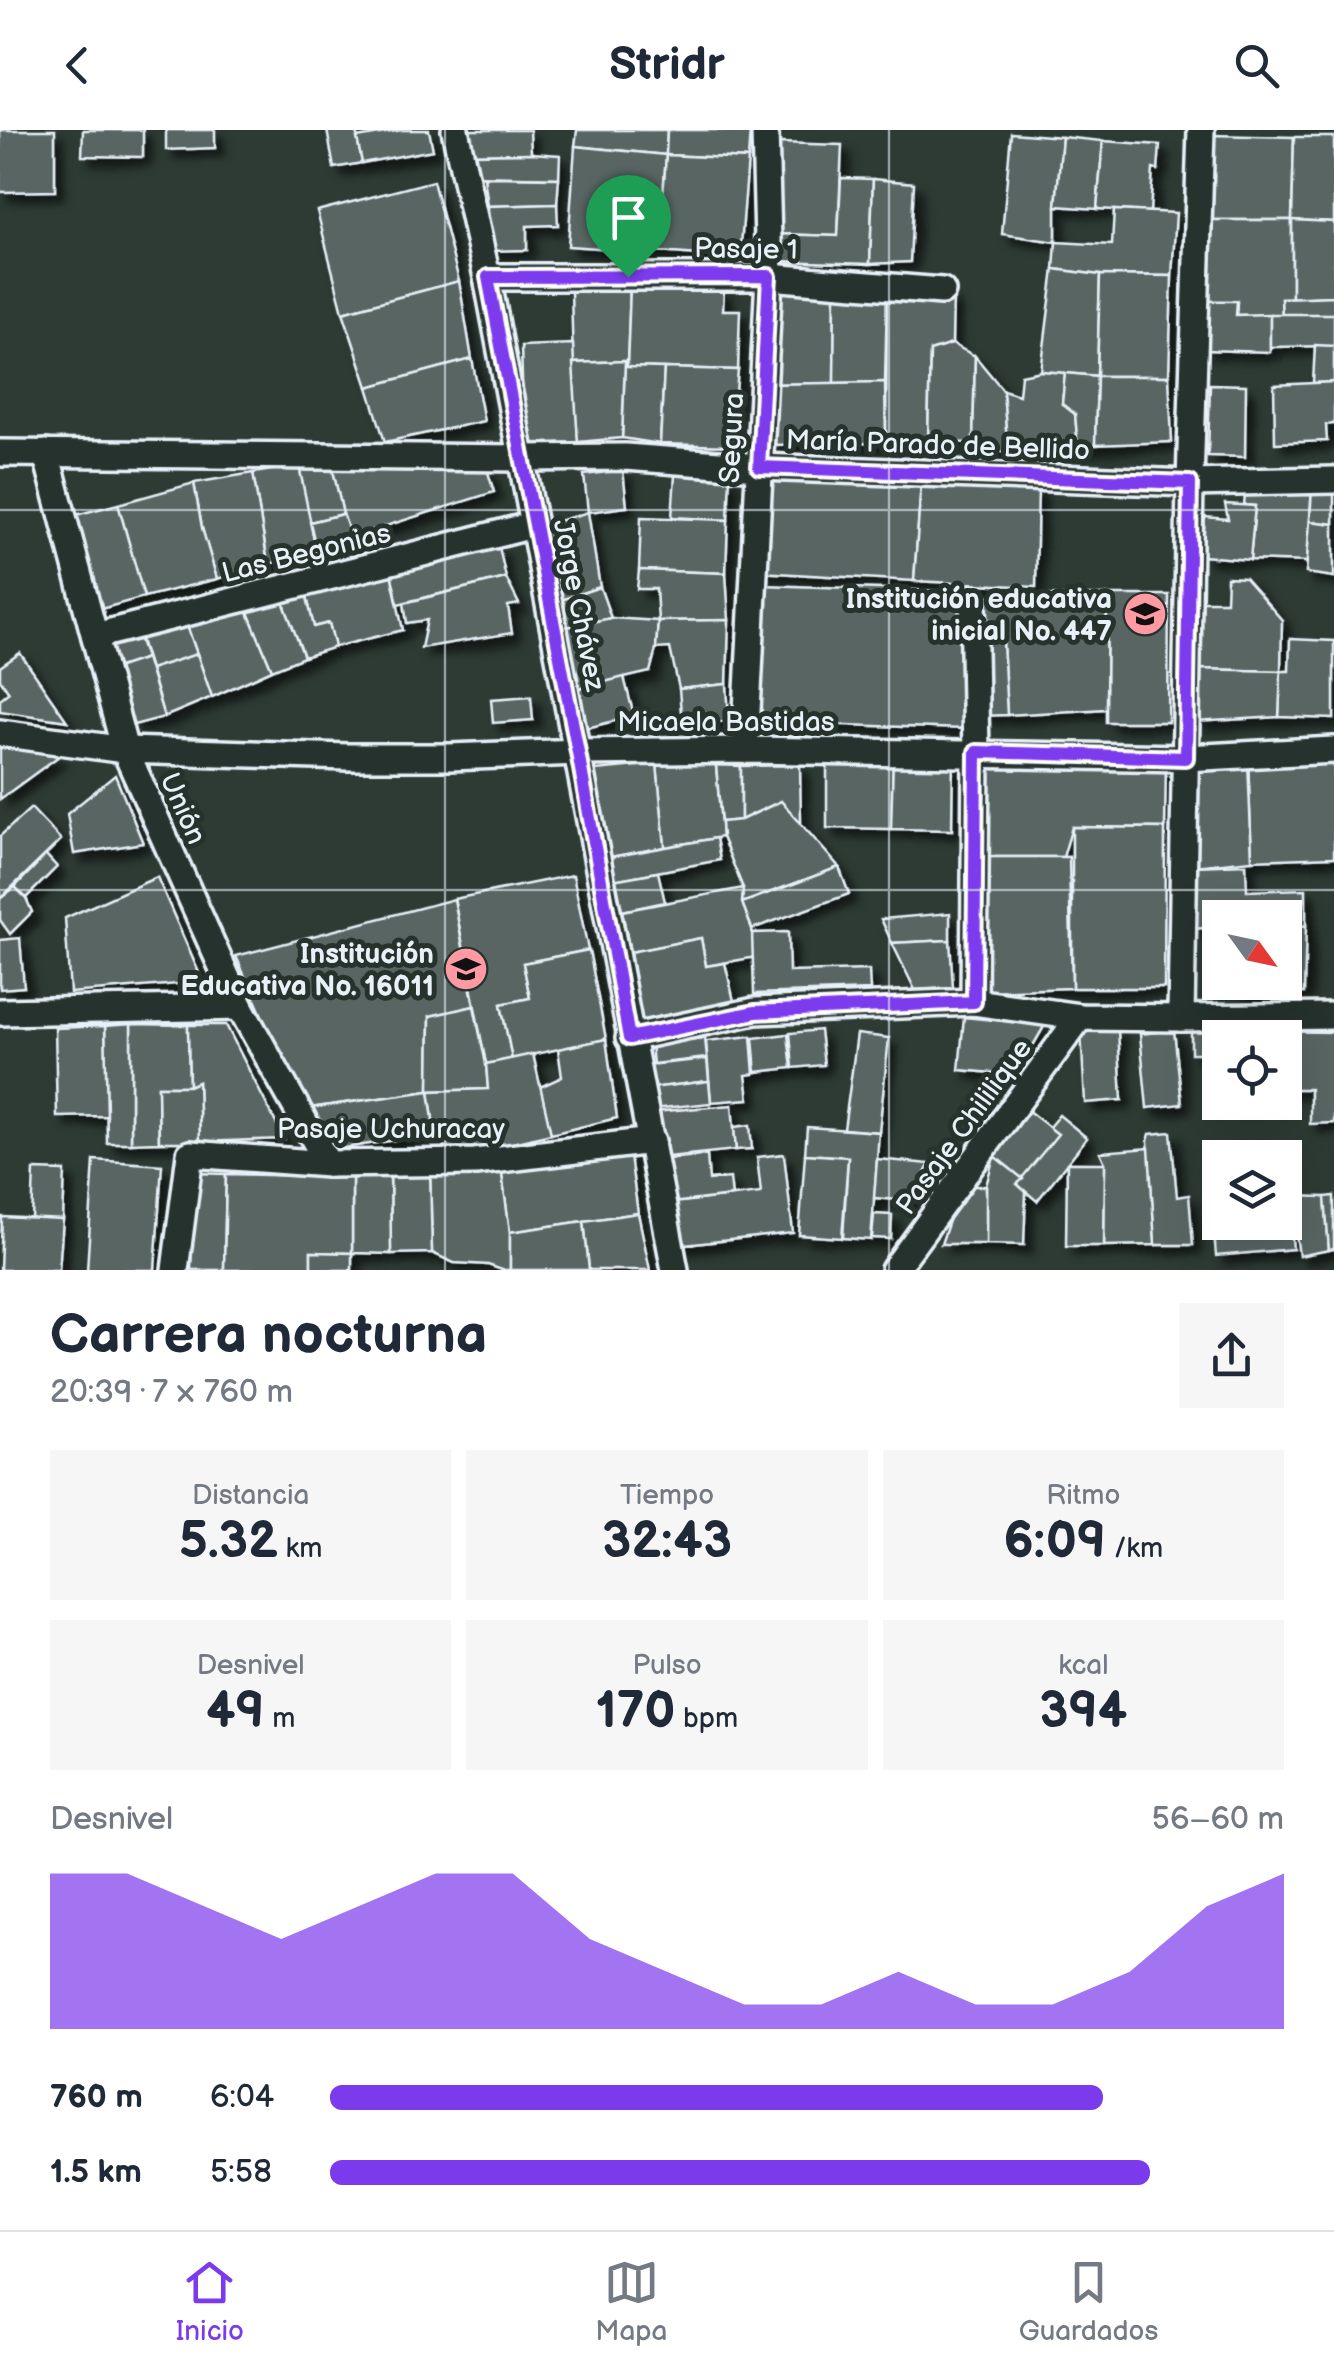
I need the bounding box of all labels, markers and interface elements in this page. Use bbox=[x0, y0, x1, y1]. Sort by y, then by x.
icon: back bbox=[50, 38, 105, 93]
text: Stridr bbox=[609, 38, 725, 93]
icon: search bbox=[1229, 38, 1284, 93]
pin bbox=[586, 175, 671, 278]
icon: arrive bbox=[601, 190, 656, 245]
street label: Pasaje 1 bbox=[694, 232, 798, 267]
street label: Segura bbox=[714, 392, 751, 484]
street label: María Parado de Bellido bbox=[785, 424, 1091, 467]
street label: Las Begonias bbox=[219, 517, 394, 590]
street label: Jorge Chávez bbox=[546, 517, 611, 695]
place label: Institución educativa inicial No. 447 bbox=[846, 583, 1112, 648]
school or university icon: Institución educativa inicial No. 447 bbox=[1122, 591, 1168, 637]
street label: Micaela Bastidas bbox=[617, 706, 835, 739]
street label: Unión bbox=[152, 768, 213, 849]
north arrow bbox=[1202, 900, 1302, 1000]
map controls bbox=[1202, 900, 1302, 1240]
place label: Institución Educativa No. 16011 bbox=[181, 938, 434, 1003]
school or university icon: Institución Educativa No. 16011 bbox=[443, 946, 489, 992]
button: locate bbox=[1202, 1020, 1302, 1120]
street label: Pasaje Chililique bbox=[889, 1033, 1039, 1221]
street label: Pasaje Uchuracay bbox=[277, 1113, 505, 1146]
button: layers bbox=[1202, 1140, 1302, 1240]
text: Carrera nocturna bbox=[50, 1302, 487, 1369]
button: share bbox=[1179, 1303, 1284, 1408]
text: 20:39 · 7 × 760 m bbox=[50, 1373, 293, 1412]
text: Distancia bbox=[192, 1479, 309, 1512]
text: Tiempo bbox=[620, 1479, 714, 1512]
text: Ritmo bbox=[1046, 1479, 1120, 1512]
text: 5.32 bbox=[179, 1512, 278, 1572]
text: 32:43 bbox=[602, 1512, 732, 1572]
text: 6:09 bbox=[1003, 1512, 1106, 1572]
text: km bbox=[278, 1532, 322, 1565]
text: /km bbox=[1106, 1532, 1163, 1565]
text: Desnivel bbox=[197, 1649, 305, 1682]
text: Pulso bbox=[632, 1649, 702, 1682]
text: kcal bbox=[1058, 1649, 1108, 1682]
text: 49 bbox=[206, 1682, 265, 1742]
text: 170 bbox=[596, 1682, 676, 1742]
text: 394 bbox=[1039, 1682, 1127, 1742]
text: m bbox=[265, 1702, 295, 1735]
text: bpm bbox=[676, 1702, 738, 1735]
text: Desnivel bbox=[50, 1800, 173, 1839]
text: 56–60 m bbox=[1152, 1800, 1284, 1839]
text: 760 m bbox=[50, 2078, 143, 2117]
text: 6:04 bbox=[210, 2078, 274, 2117]
text: 1.5 km bbox=[50, 2153, 142, 2192]
text: 5:58 bbox=[210, 2153, 272, 2192]
tab: Inicio bbox=[176, 2255, 244, 2348]
tab: Mapa bbox=[595, 2255, 667, 2348]
tab: Guardados bbox=[1019, 2255, 1158, 2348]

